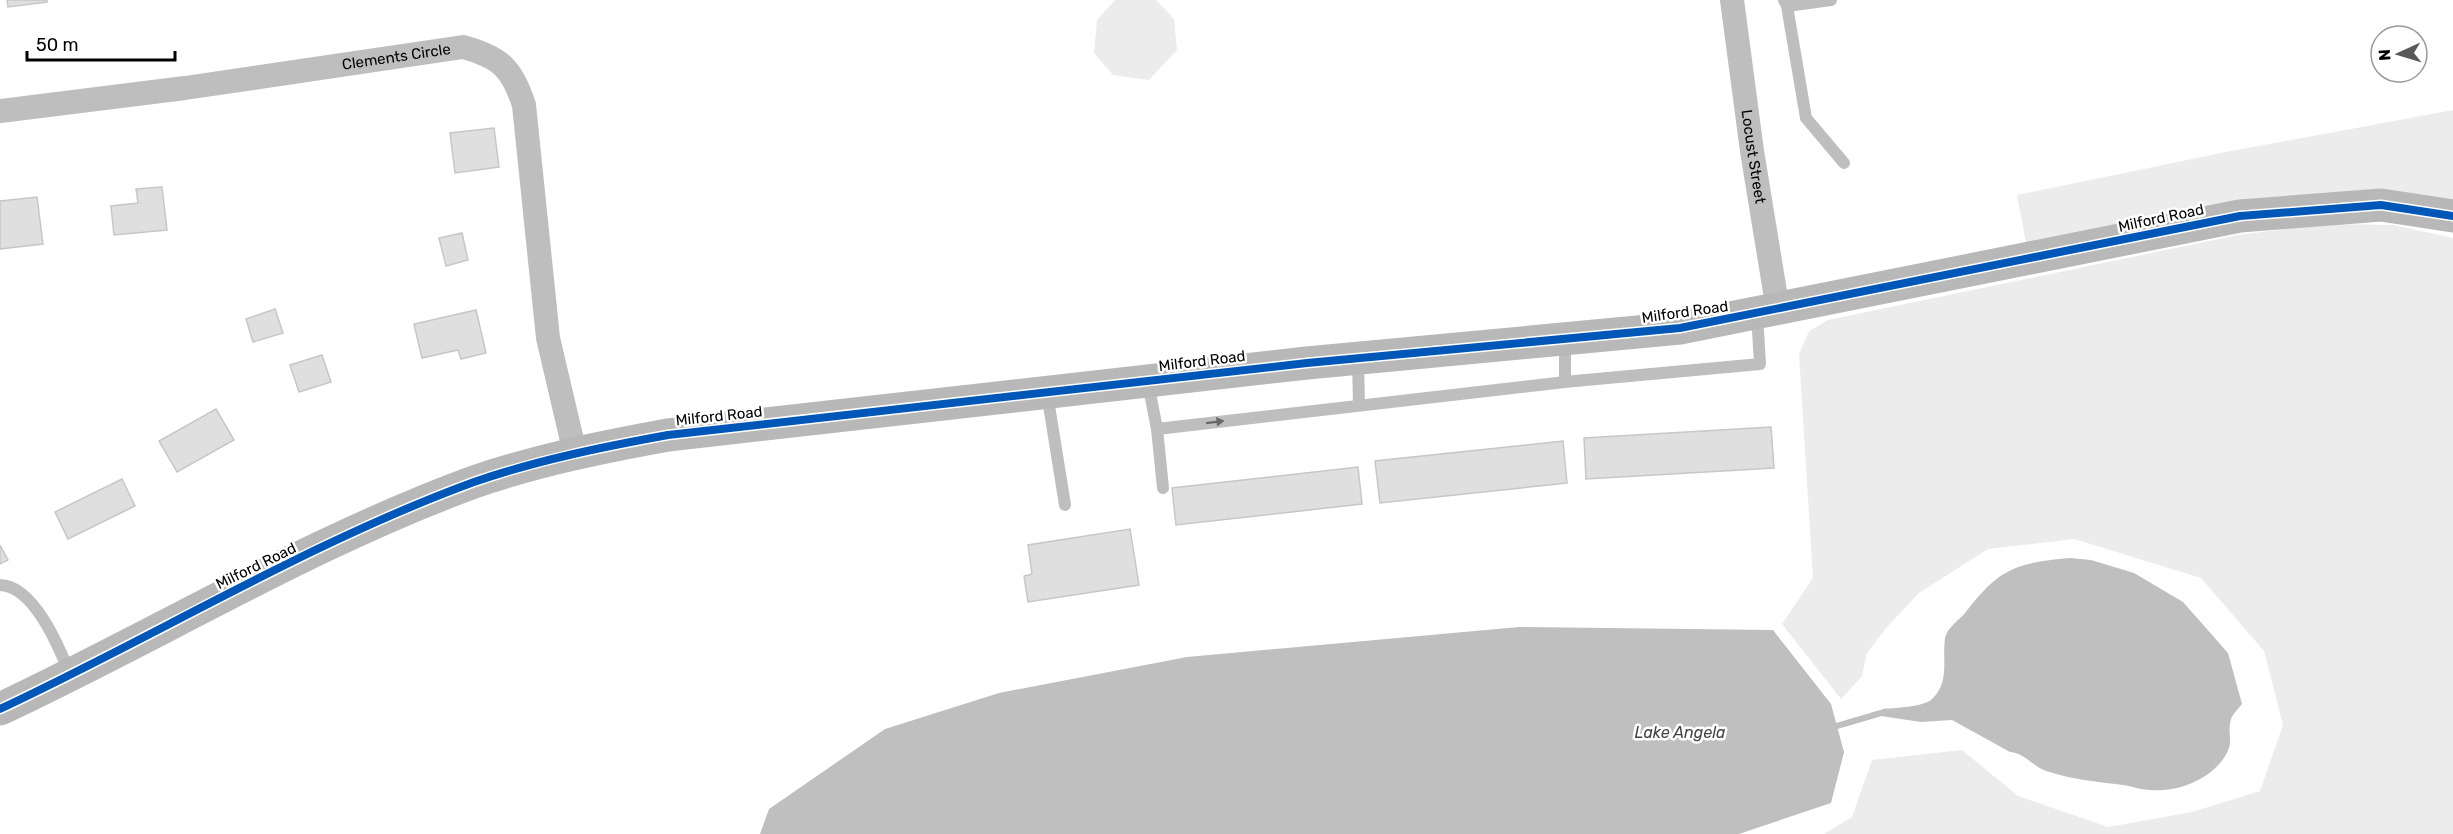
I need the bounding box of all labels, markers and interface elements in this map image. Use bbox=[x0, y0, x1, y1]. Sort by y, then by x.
scale bar bbox=[27, 24, 176, 62]
north arrow bbox=[2369, 24, 2429, 84]
text: 50 m bbox=[36, 34, 79, 56]
street label: Clements Circle bbox=[341, 40, 452, 74]
text: N bbox=[2375, 49, 2394, 61]
street label: Locust Street bbox=[1738, 108, 1769, 205]
street label: Milford Road bbox=[2117, 200, 2205, 236]
street label: Milford Road bbox=[1641, 297, 1729, 327]
street label: Milford Road bbox=[1158, 347, 1246, 375]
street label: Milford Road bbox=[675, 402, 763, 430]
one-way arrow bbox=[1206, 417, 1225, 427]
street label: Milford Road bbox=[213, 539, 299, 593]
water label: Lake Angela bbox=[1635, 723, 1725, 742]

